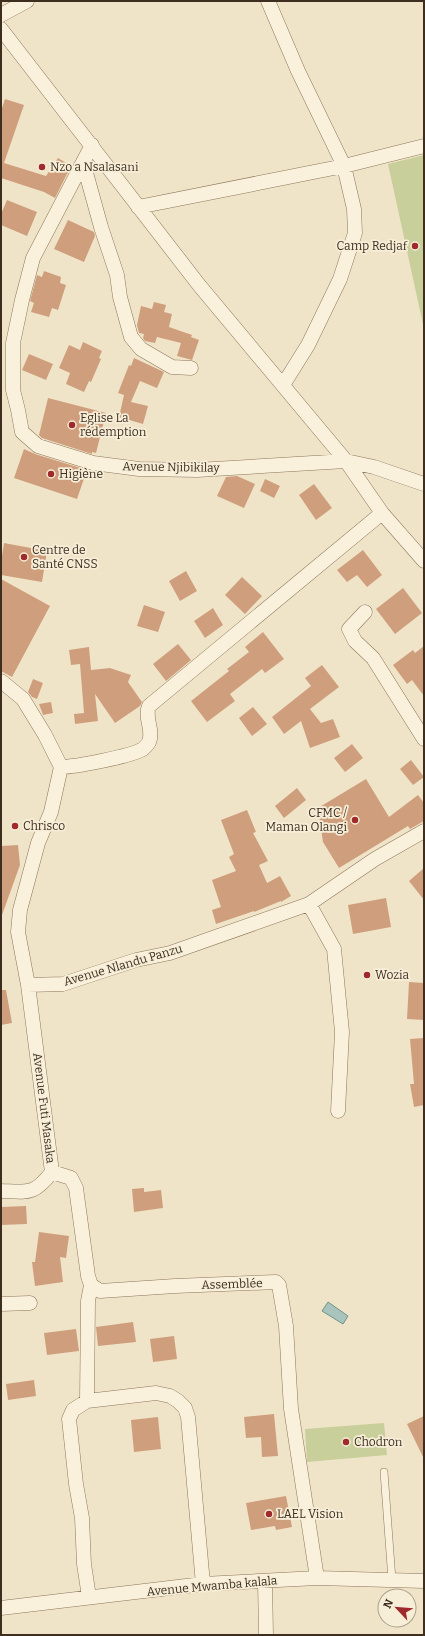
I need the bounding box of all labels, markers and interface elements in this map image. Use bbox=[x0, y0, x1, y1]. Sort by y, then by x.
place label: Nzo a Nsalasani bbox=[50, 160, 139, 174]
marker: Nzo a Nsalasani bbox=[37, 162, 47, 172]
place label: Camp Redjaf bbox=[337, 239, 408, 253]
marker: Camp Redjaf bbox=[410, 241, 420, 251]
place label: Eglise La rédemption bbox=[80, 411, 147, 439]
marker: Eglise La rédemption bbox=[67, 420, 77, 430]
street label: Avenue Njibikilay bbox=[122, 459, 220, 475]
place label: Higiène bbox=[59, 467, 103, 481]
marker: Higiène bbox=[46, 469, 56, 479]
place label: Centre de Santé CNSS bbox=[32, 543, 98, 571]
marker: Centre de Santé CNSS bbox=[19, 552, 29, 562]
place label: CFMC / Maman Olangi bbox=[265, 806, 347, 834]
marker: CFMC / Maman Olangi bbox=[350, 815, 360, 825]
place label: Chrisco bbox=[23, 819, 65, 833]
marker: Chrisco bbox=[10, 821, 20, 831]
street label: Avenue Nlandu Panzu bbox=[62, 941, 184, 989]
place label: Wozia bbox=[375, 968, 409, 982]
marker: Wozia bbox=[362, 970, 372, 980]
street label: Avenue Futi Masaka bbox=[30, 1052, 58, 1165]
street label: Assemblée bbox=[201, 1276, 263, 1292]
place label: Chodron bbox=[354, 1435, 403, 1449]
marker: Chodron bbox=[341, 1437, 351, 1447]
place label: LAEL Vision bbox=[277, 1507, 344, 1521]
marker: LAEL Vision bbox=[264, 1509, 274, 1519]
street label: Avenue Mwamba kalala bbox=[146, 1573, 278, 1599]
north arrow bbox=[377, 1588, 417, 1628]
text: N bbox=[381, 1597, 396, 1611]

